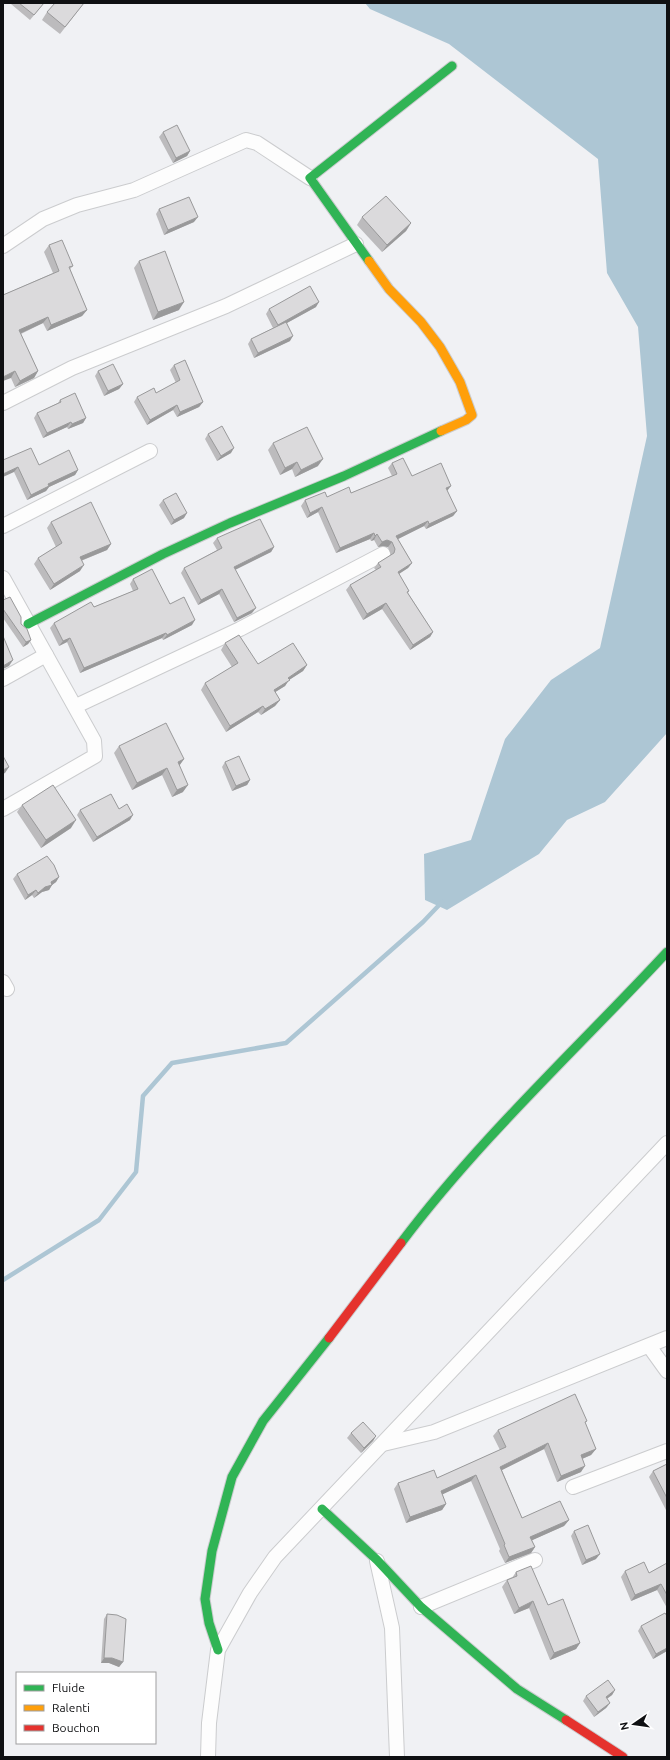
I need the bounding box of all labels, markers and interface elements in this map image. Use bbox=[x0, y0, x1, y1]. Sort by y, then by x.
legend bbox=[16, 1672, 156, 1744]
text: Fluide bbox=[52, 1681, 85, 1694]
text: Ralenti bbox=[52, 1701, 90, 1714]
north arrow bbox=[614, 1704, 654, 1744]
text: Bouchon bbox=[52, 1721, 100, 1734]
text: N bbox=[617, 1721, 631, 1732]

